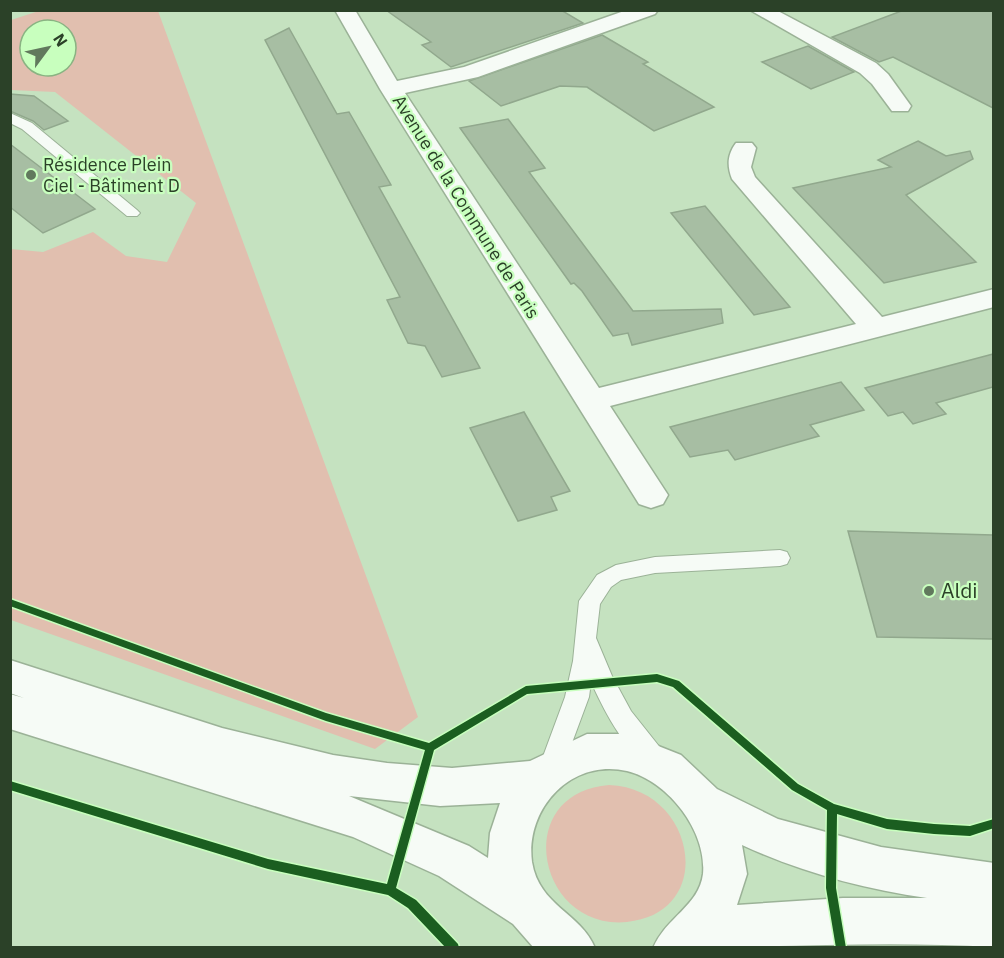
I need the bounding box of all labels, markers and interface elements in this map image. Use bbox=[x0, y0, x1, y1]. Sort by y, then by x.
north arrow bbox=[18, 18, 78, 78]
text: N bbox=[49, 30, 72, 50]
street label: Avenue de la Commune de Paris bbox=[388, 91, 545, 323]
place label: Résidence Plein Ciel - Bâtiment D bbox=[43, 153, 180, 197]
marker: Résidence Plein Ciel - Bâtiment D bbox=[24, 168, 38, 182]
place label: Aldi bbox=[941, 576, 978, 604]
marker: Aldi bbox=[922, 584, 936, 598]

